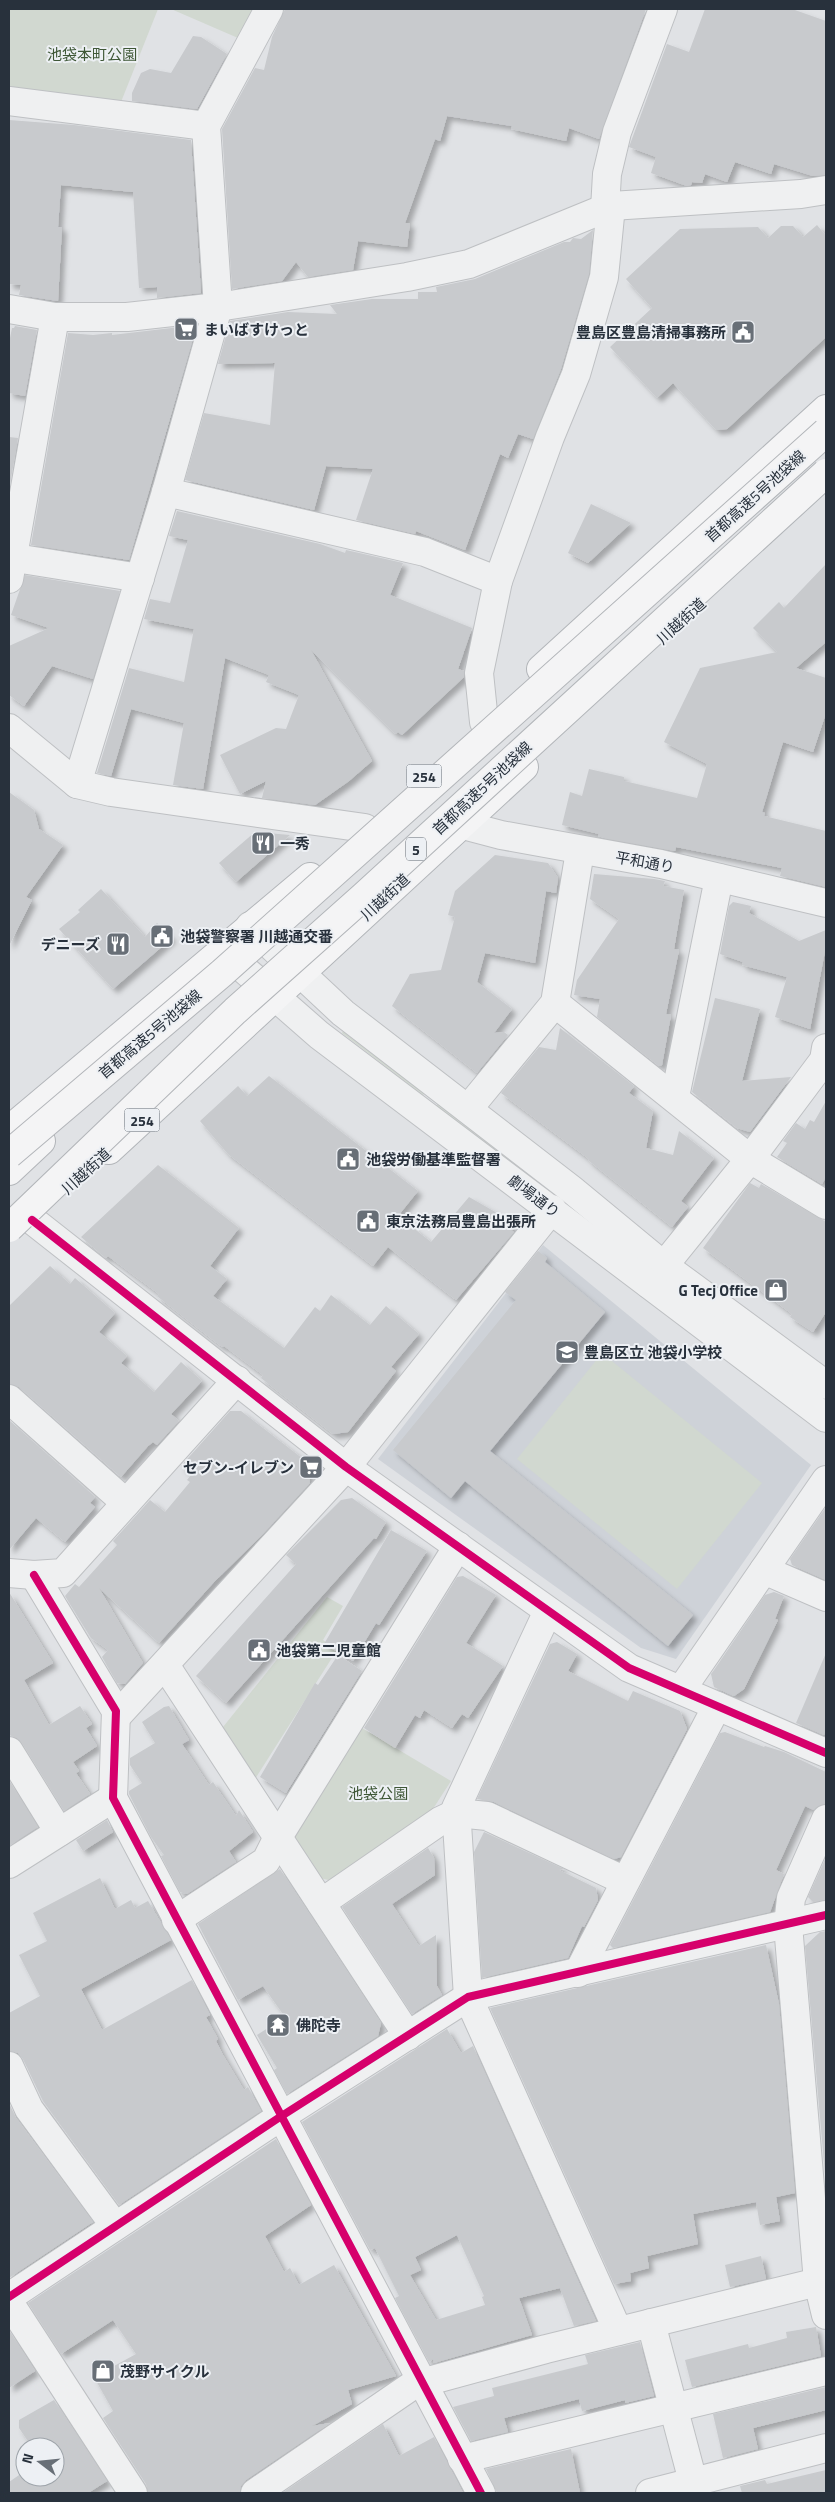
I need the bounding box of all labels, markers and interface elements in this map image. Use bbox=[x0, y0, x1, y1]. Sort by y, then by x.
park label: 池袋本町公園 bbox=[47, 43, 137, 66]
supermarket icon: まいばすけっと bbox=[173, 316, 199, 342]
place label: まいばすけっと bbox=[204, 318, 309, 341]
public building icon: 豊島区豊島清掃事務所 bbox=[730, 319, 756, 345]
place label: 豊島区豊島清掃事務所 bbox=[576, 321, 726, 344]
street label: 首都高速5号池袋線 bbox=[700, 444, 810, 548]
street label: 川越街道 bbox=[651, 592, 711, 650]
street label: 首都高速5号池袋線 bbox=[427, 736, 537, 840]
road number: 254 bbox=[406, 764, 442, 788]
restaurant icon: 一秀 bbox=[250, 830, 276, 856]
place label: 一秀 bbox=[280, 832, 310, 855]
road number: 5 bbox=[406, 838, 426, 861]
street label: 平和通り bbox=[613, 845, 677, 879]
street label: 川越街道 bbox=[355, 868, 415, 926]
public building icon: 池袋警察署 川越通交番 bbox=[149, 923, 175, 949]
place label: 池袋警察署 川越通交番 bbox=[180, 925, 333, 948]
restaurant icon: デニーズ bbox=[105, 931, 131, 957]
place label: デニーズ bbox=[41, 933, 100, 956]
street label: 首都高速5号池袋線 bbox=[93, 984, 207, 1084]
road number: 254 bbox=[124, 1108, 160, 1132]
street label: 川越街道 bbox=[56, 1142, 116, 1200]
public building icon: 池袋労働基準監督署 bbox=[335, 1146, 361, 1172]
place label: 池袋労働基準監督署 bbox=[366, 1148, 501, 1171]
street label: 劇場通り bbox=[503, 1169, 565, 1223]
public building icon: 東京法務局豊島出張所 bbox=[355, 1208, 381, 1234]
place label: 東京法務局豊島出張所 bbox=[386, 1210, 536, 1233]
shop icon: G Tecj Office bbox=[763, 1277, 789, 1303]
place label: G Tecj Office bbox=[679, 1279, 758, 1302]
school or university icon: 豊島区立 池袋小学校 bbox=[554, 1339, 580, 1365]
place label: 豊島区立 池袋小学校 bbox=[584, 1341, 722, 1364]
supermarket icon: セブン-イレブン bbox=[298, 1454, 324, 1480]
place label: セブン-イレブン bbox=[183, 1456, 294, 1479]
public building icon: 池袋第二児童館 bbox=[246, 1637, 272, 1663]
place label: 池袋第二児童館 bbox=[276, 1639, 381, 1662]
park label: 池袋公園 bbox=[348, 1782, 408, 1805]
temple icon: 佛陀寺 bbox=[265, 2012, 291, 2038]
place label: 佛陀寺 bbox=[296, 2014, 341, 2037]
shop icon: 茂野サイクル bbox=[90, 2358, 116, 2384]
place label: 茂野サイクル bbox=[120, 2360, 209, 2383]
north arrow bbox=[15, 2437, 65, 2487]
text: N bbox=[16, 2451, 38, 2466]

